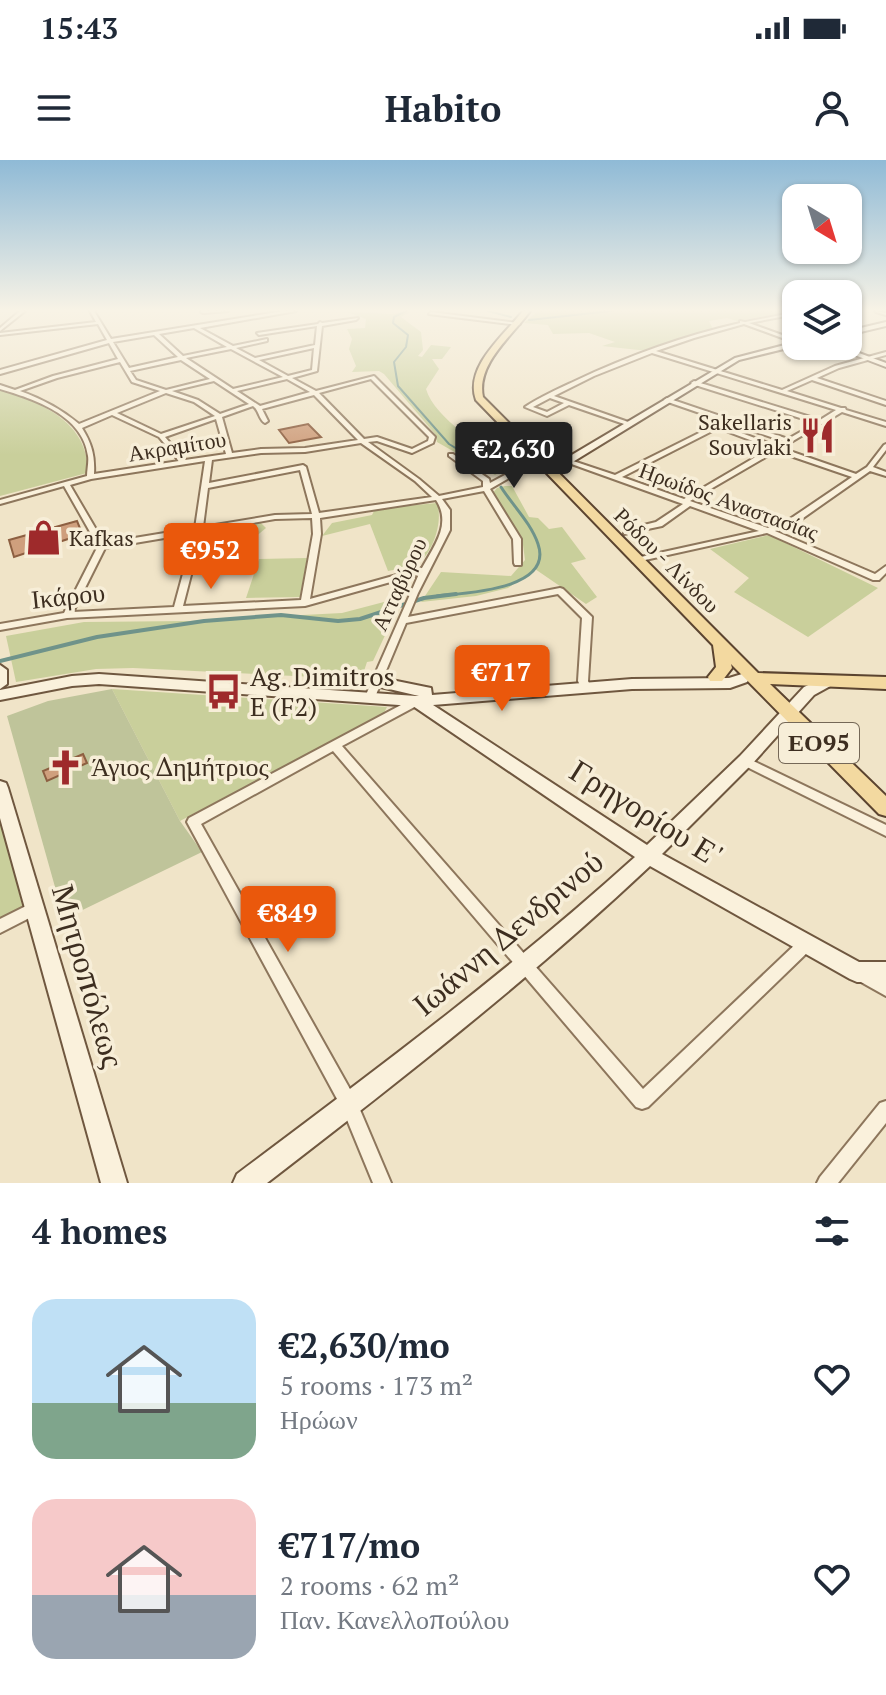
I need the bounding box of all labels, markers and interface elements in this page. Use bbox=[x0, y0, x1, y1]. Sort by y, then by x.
text: 15:43 bbox=[40, 8, 118, 48]
text: Habito bbox=[385, 85, 501, 132]
icon: menu bbox=[32, 86, 76, 130]
icon: person bbox=[810, 86, 854, 130]
north arrow bbox=[782, 184, 862, 264]
map controls bbox=[782, 184, 862, 360]
button: layers bbox=[782, 280, 862, 360]
place label: Sakellaris Souvlaki bbox=[698, 407, 792, 461]
restaurant icon: Sakellaris Souvlaki bbox=[799, 416, 837, 454]
pin: €2,630 bbox=[449, 422, 579, 490]
street label: Ακραμίτου bbox=[126, 423, 228, 468]
text: €2,630 bbox=[473, 431, 555, 465]
street label: Ηρωίδος Αναστασίας bbox=[636, 455, 823, 547]
street label: Ρόδου - Λίνδου bbox=[608, 501, 726, 619]
shop icon: Kafkas bbox=[24, 519, 62, 557]
place label: Kafkas bbox=[69, 523, 134, 552]
pin: €952 bbox=[164, 523, 258, 591]
text: €952 bbox=[182, 532, 240, 566]
street label: Ατταβύρου bbox=[364, 532, 433, 635]
street label: Ικάρου bbox=[29, 574, 106, 616]
pin: €717 bbox=[455, 645, 549, 713]
text: €717 bbox=[473, 654, 531, 688]
place label: Ag. Dimitros E (F2) bbox=[250, 659, 395, 723]
bus stop icon: Ag. Dimitros E (F2) bbox=[205, 673, 243, 711]
road number: ΕΟ95 bbox=[779, 723, 859, 763]
church icon: Άγιος Δημήτριος bbox=[46, 748, 84, 786]
place label: Άγιος Δημήτριος bbox=[91, 749, 269, 783]
street label: Γρηγορίου Ε' bbox=[562, 749, 731, 876]
street label: Ιωάννη Δενδρινού bbox=[403, 840, 611, 1024]
street label: Μητροπόλεως bbox=[43, 879, 135, 1072]
pin: €849 bbox=[241, 886, 335, 954]
text: €849 bbox=[259, 895, 317, 929]
text: 4 homes bbox=[32, 1209, 167, 1254]
icon: filters bbox=[810, 1209, 854, 1253]
text: €2,630/mo bbox=[280, 1323, 450, 1368]
icon: home bbox=[96, 1331, 192, 1427]
icon: heart bbox=[810, 1357, 854, 1401]
text: 5 rooms · 173 m² bbox=[280, 1368, 473, 1402]
text: Ηρώων bbox=[280, 1402, 358, 1436]
text: €717/mo bbox=[280, 1523, 420, 1568]
icon: home bbox=[96, 1531, 192, 1627]
icon: heart bbox=[810, 1557, 854, 1601]
text: 2 rooms · 62 m² bbox=[280, 1568, 459, 1602]
text: Παν. Κανελλοπούλου bbox=[280, 1602, 509, 1636]

